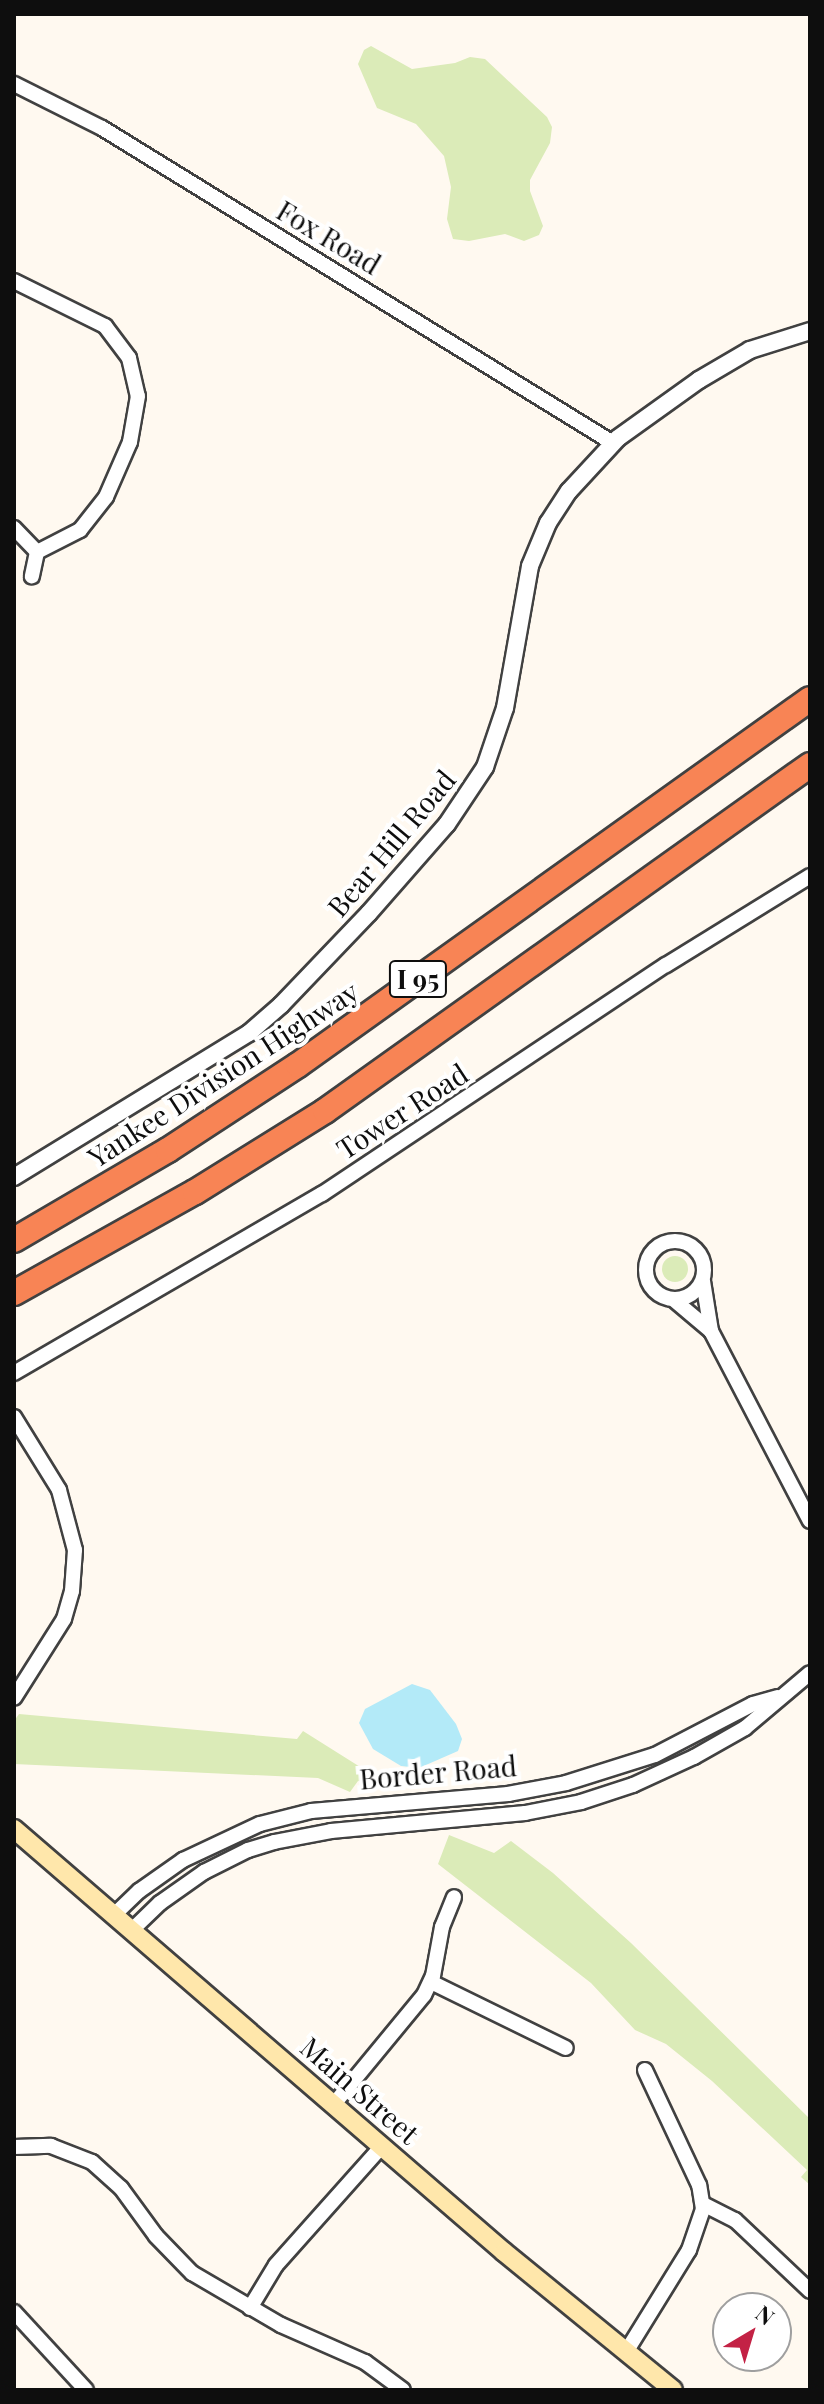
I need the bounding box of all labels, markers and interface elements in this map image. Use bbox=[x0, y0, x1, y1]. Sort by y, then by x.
street label: Fox Road bbox=[271, 193, 387, 281]
street label: Bear Hill Road bbox=[320, 763, 462, 923]
road number: I 95 bbox=[388, 957, 448, 1001]
street label: Yankee Division Highway bbox=[82, 974, 364, 1174]
street label: Tower Road bbox=[330, 1056, 474, 1166]
street label: Border Road bbox=[358, 1748, 518, 1796]
street label: Main Street bbox=[294, 2030, 426, 2150]
north arrow bbox=[712, 2292, 792, 2372]
text: N bbox=[750, 2298, 781, 2331]

